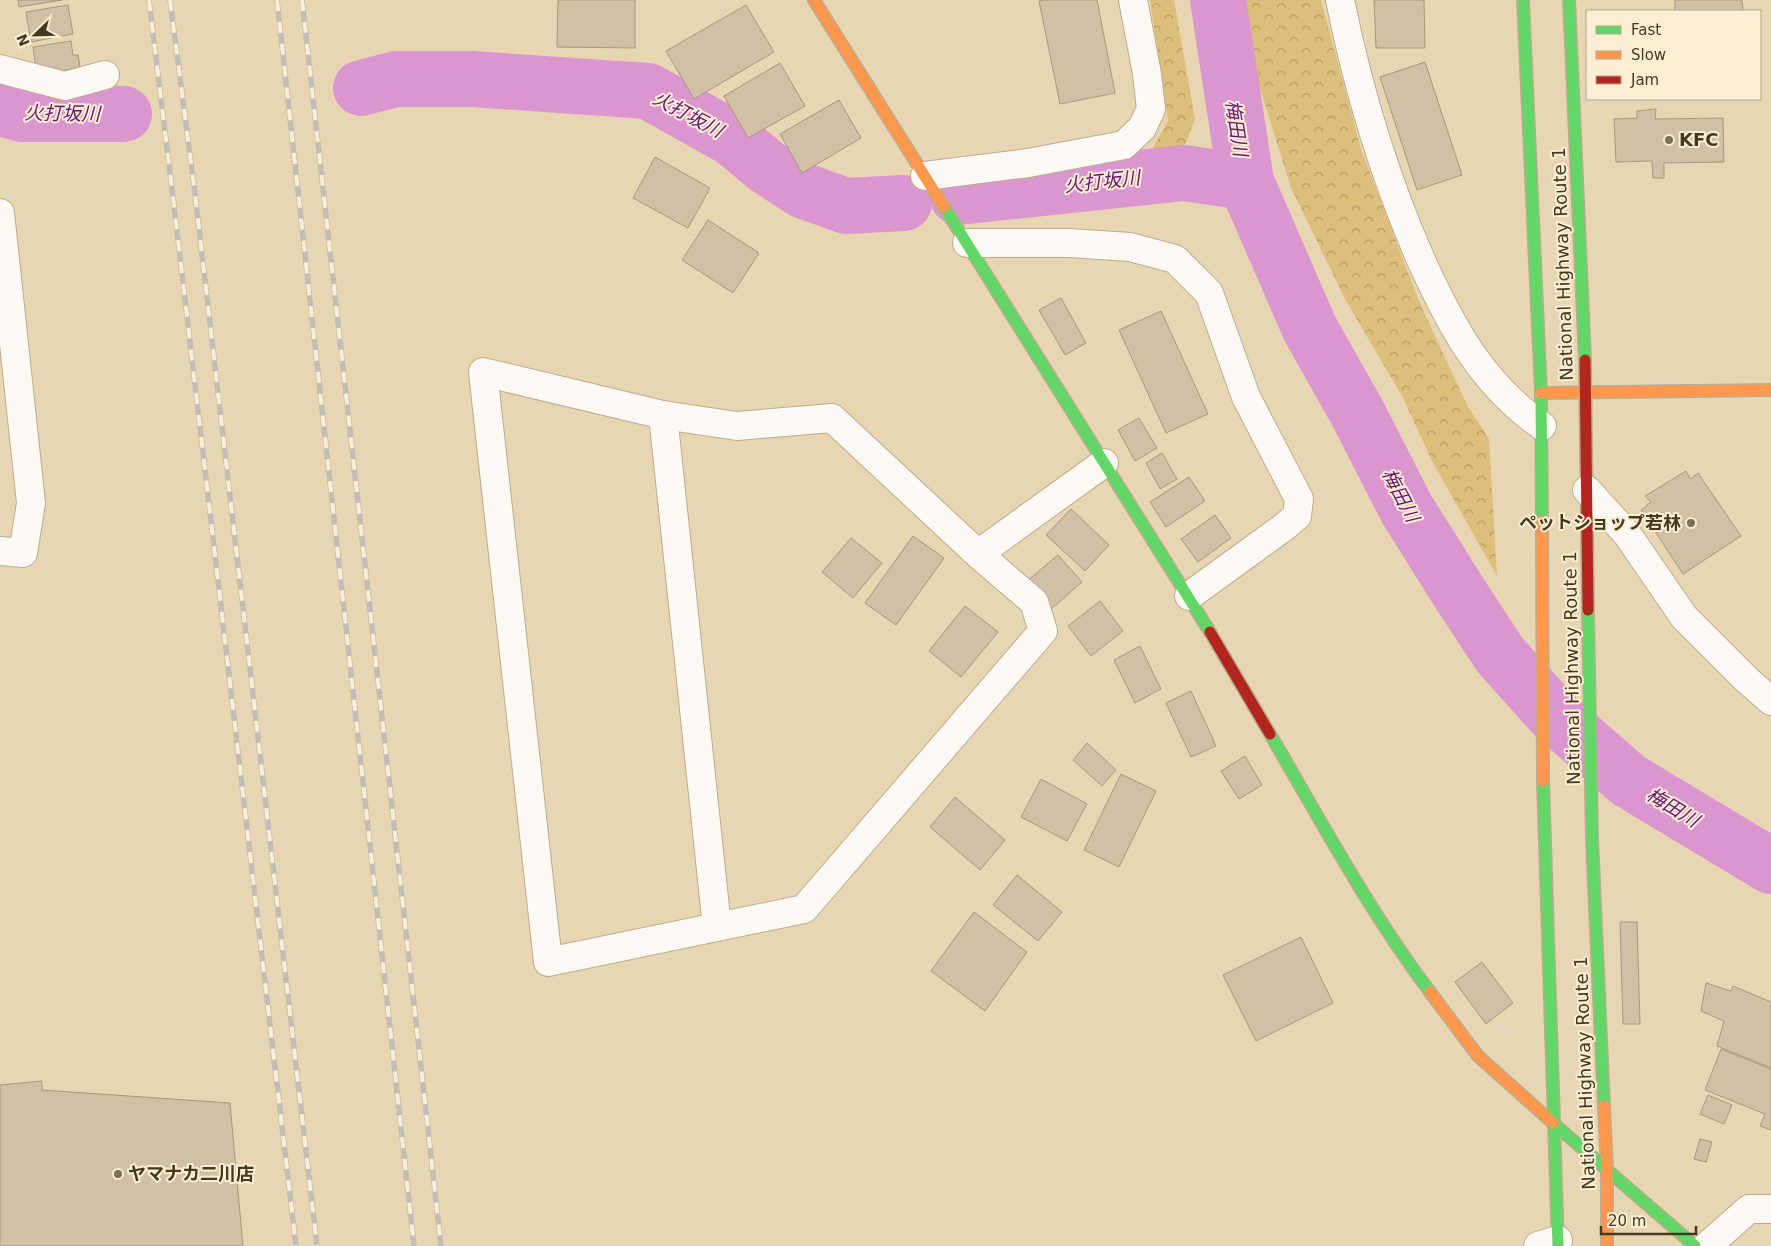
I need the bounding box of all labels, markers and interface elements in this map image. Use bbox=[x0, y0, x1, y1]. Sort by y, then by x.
north arrow bbox=[10, 10, 60, 60]
legend bbox=[1586, 10, 1761, 100]
text: Fast bbox=[1631, 21, 1661, 39]
text: N bbox=[13, 32, 33, 49]
text: Slow bbox=[1631, 46, 1666, 64]
text: Jam bbox=[1630, 71, 1659, 89]
water label: 火打坂川 bbox=[649, 86, 728, 142]
water label: 梅田川 bbox=[1222, 98, 1253, 160]
water label: 火打坂川 bbox=[24, 101, 102, 125]
place label: KFC bbox=[1679, 129, 1718, 150]
marker: KFC bbox=[1663, 134, 1675, 146]
street label: National Highway Route 1 bbox=[1548, 147, 1577, 381]
water label: 火打坂川 bbox=[1063, 166, 1143, 196]
water label: 梅田川 bbox=[1378, 465, 1425, 527]
place label: ペットショップ若林 bbox=[1519, 512, 1681, 533]
marker: ペットショップ若林 bbox=[1685, 517, 1697, 529]
street label: National Highway Route 1 bbox=[1559, 551, 1584, 785]
water label: 梅田川 bbox=[1643, 783, 1705, 832]
street label: National Highway Route 1 bbox=[1570, 956, 1599, 1190]
place label: ヤマナカ二川店 bbox=[128, 1163, 254, 1184]
marker: ヤマナカ二川店 bbox=[112, 1168, 124, 1180]
scale bar bbox=[1601, 1204, 1696, 1236]
text: 20 m bbox=[1608, 1212, 1646, 1230]

